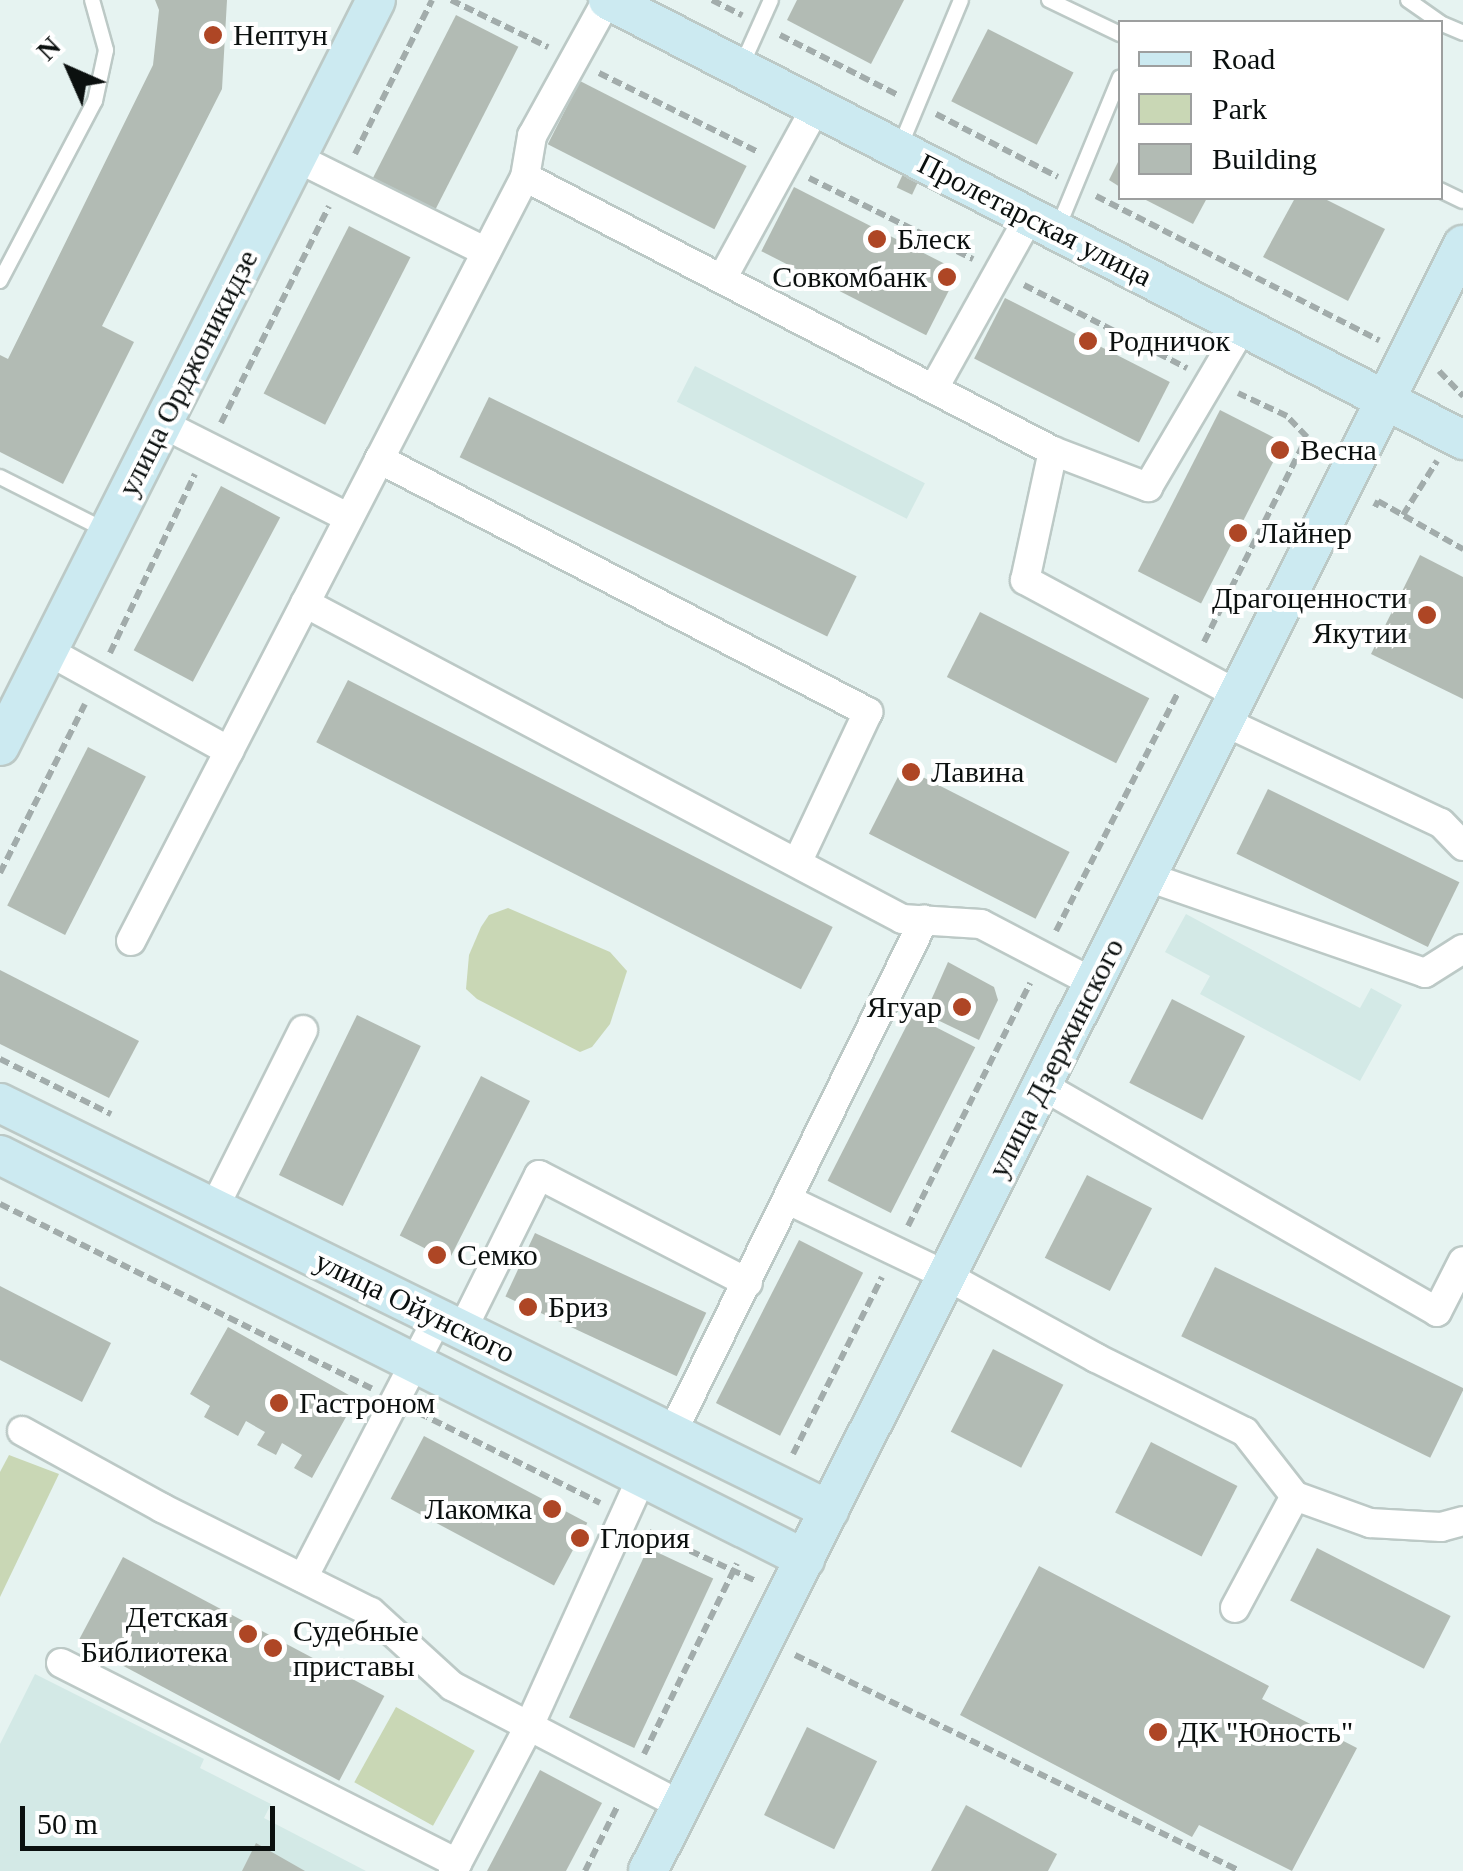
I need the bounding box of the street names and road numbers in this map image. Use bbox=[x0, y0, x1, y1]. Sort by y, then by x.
street label: Пролетарская улица bbox=[912, 146, 1158, 294]
street label: улица Орджоникидзе bbox=[110, 244, 266, 502]
street label: улица Дзержинского bbox=[980, 932, 1132, 1184]
street label: улица Ойунского bbox=[309, 1243, 521, 1371]

